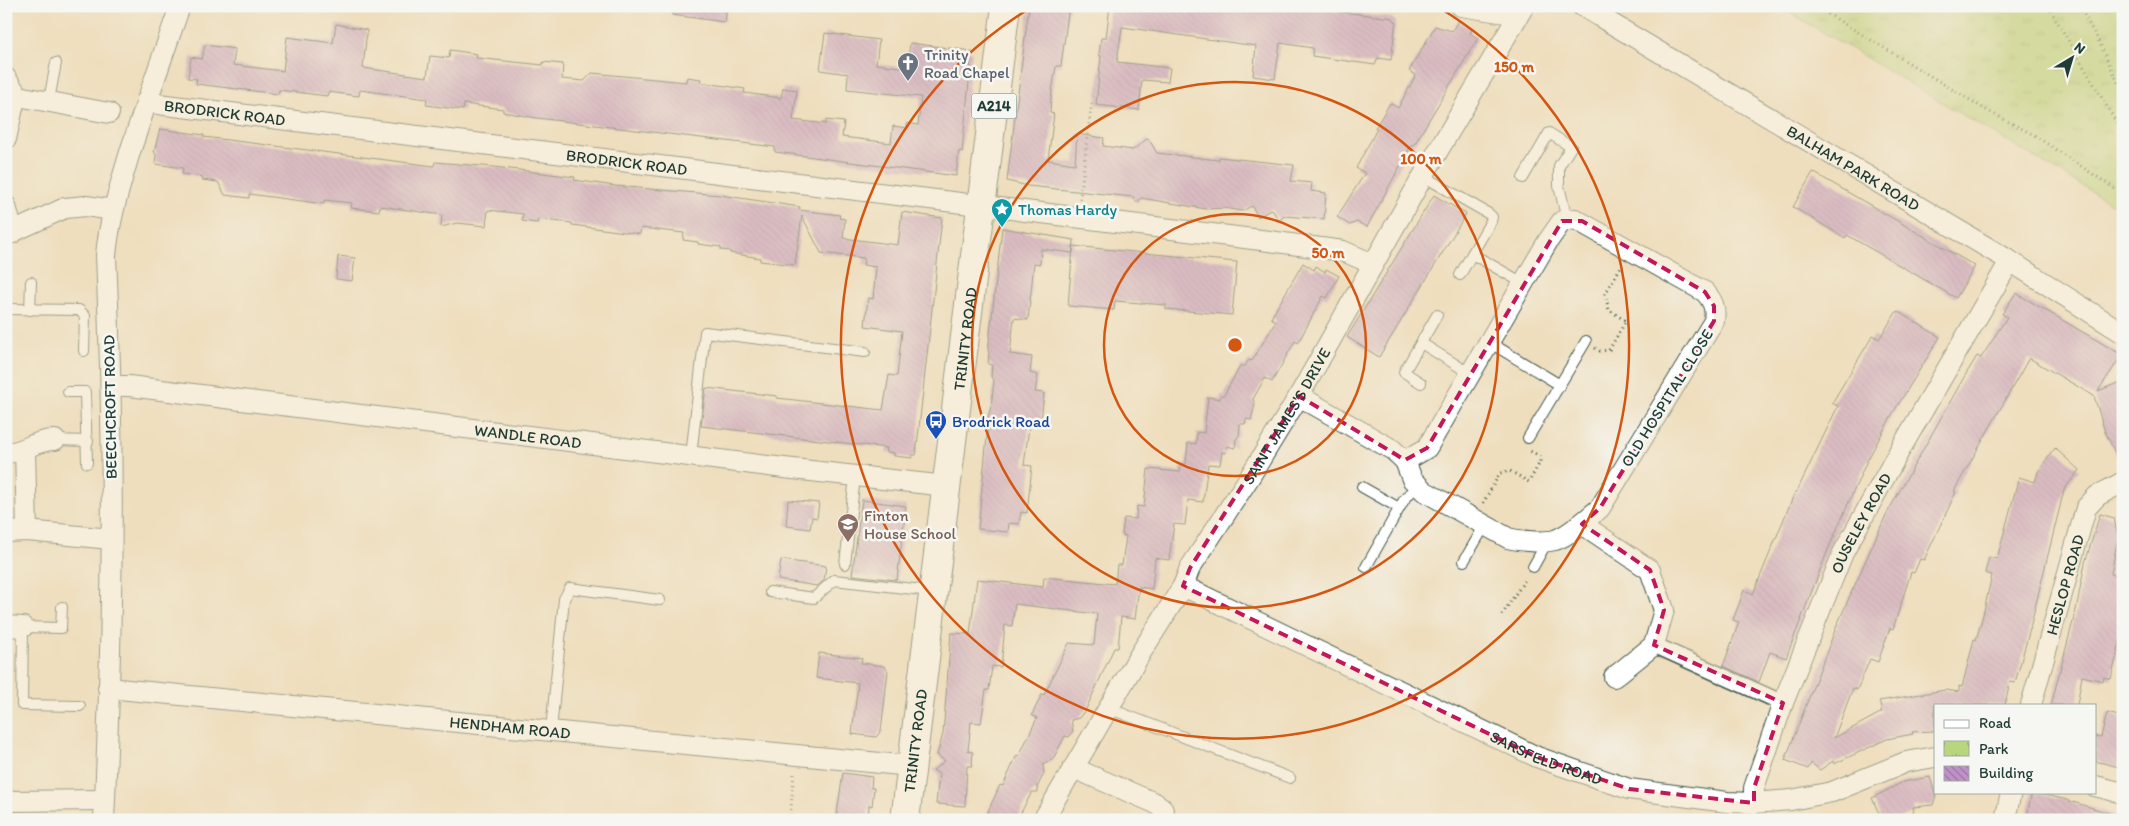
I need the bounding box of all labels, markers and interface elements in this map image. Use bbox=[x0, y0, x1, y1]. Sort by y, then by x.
north arrow bbox=[2046, 32, 2096, 82]
text: N bbox=[2071, 39, 2089, 58]
place label: Trinity Road Chapel bbox=[924, 45, 1010, 82]
church icon: Trinity Road Chapel bbox=[896, 51, 920, 82]
text: 150 m bbox=[1494, 58, 1534, 76]
road number: A214 bbox=[972, 94, 1016, 118]
street label: BRODRICK ROAD bbox=[163, 95, 287, 129]
street label: BALHAM PARK ROAD bbox=[1783, 121, 1923, 215]
street label: BRODRICK ROAD bbox=[565, 145, 688, 179]
text: 100 m bbox=[1400, 150, 1442, 168]
place icon: Thomas Hardy bbox=[990, 197, 1014, 228]
place label: Thomas Hardy bbox=[1018, 200, 1118, 219]
text: 50 m bbox=[1311, 244, 1345, 262]
street label: TRINITY ROAD bbox=[949, 286, 981, 391]
street label: OLD HOSPITAL CLOSE bbox=[1617, 326, 1717, 470]
street label: BEECHCROFT ROAD bbox=[99, 335, 121, 479]
centre of rings bbox=[1226, 336, 1244, 354]
street label: SAINT JAMES'S DRIVE bbox=[1238, 344, 1334, 488]
bus stop icon: Brodrick Road bbox=[924, 409, 948, 440]
place label: Brodrick Road bbox=[952, 412, 1050, 431]
street label: WANDLE ROAD bbox=[473, 420, 583, 452]
street label: OUSELEY ROAD bbox=[1826, 469, 1895, 576]
place label: Finton House School bbox=[864, 506, 957, 543]
school or university icon: Finton House School bbox=[836, 512, 860, 543]
street label: HESLOP ROAD bbox=[2042, 532, 2088, 637]
street label: TRINITY ROAD bbox=[899, 688, 931, 793]
legend bbox=[1934, 704, 2096, 794]
street label: HENDHAM ROAD bbox=[449, 712, 572, 742]
text: Road bbox=[1979, 714, 2012, 732]
street label: SARSFELD ROAD bbox=[1487, 726, 1605, 788]
text: Park bbox=[1979, 740, 2009, 758]
text: Building bbox=[1979, 764, 2033, 782]

